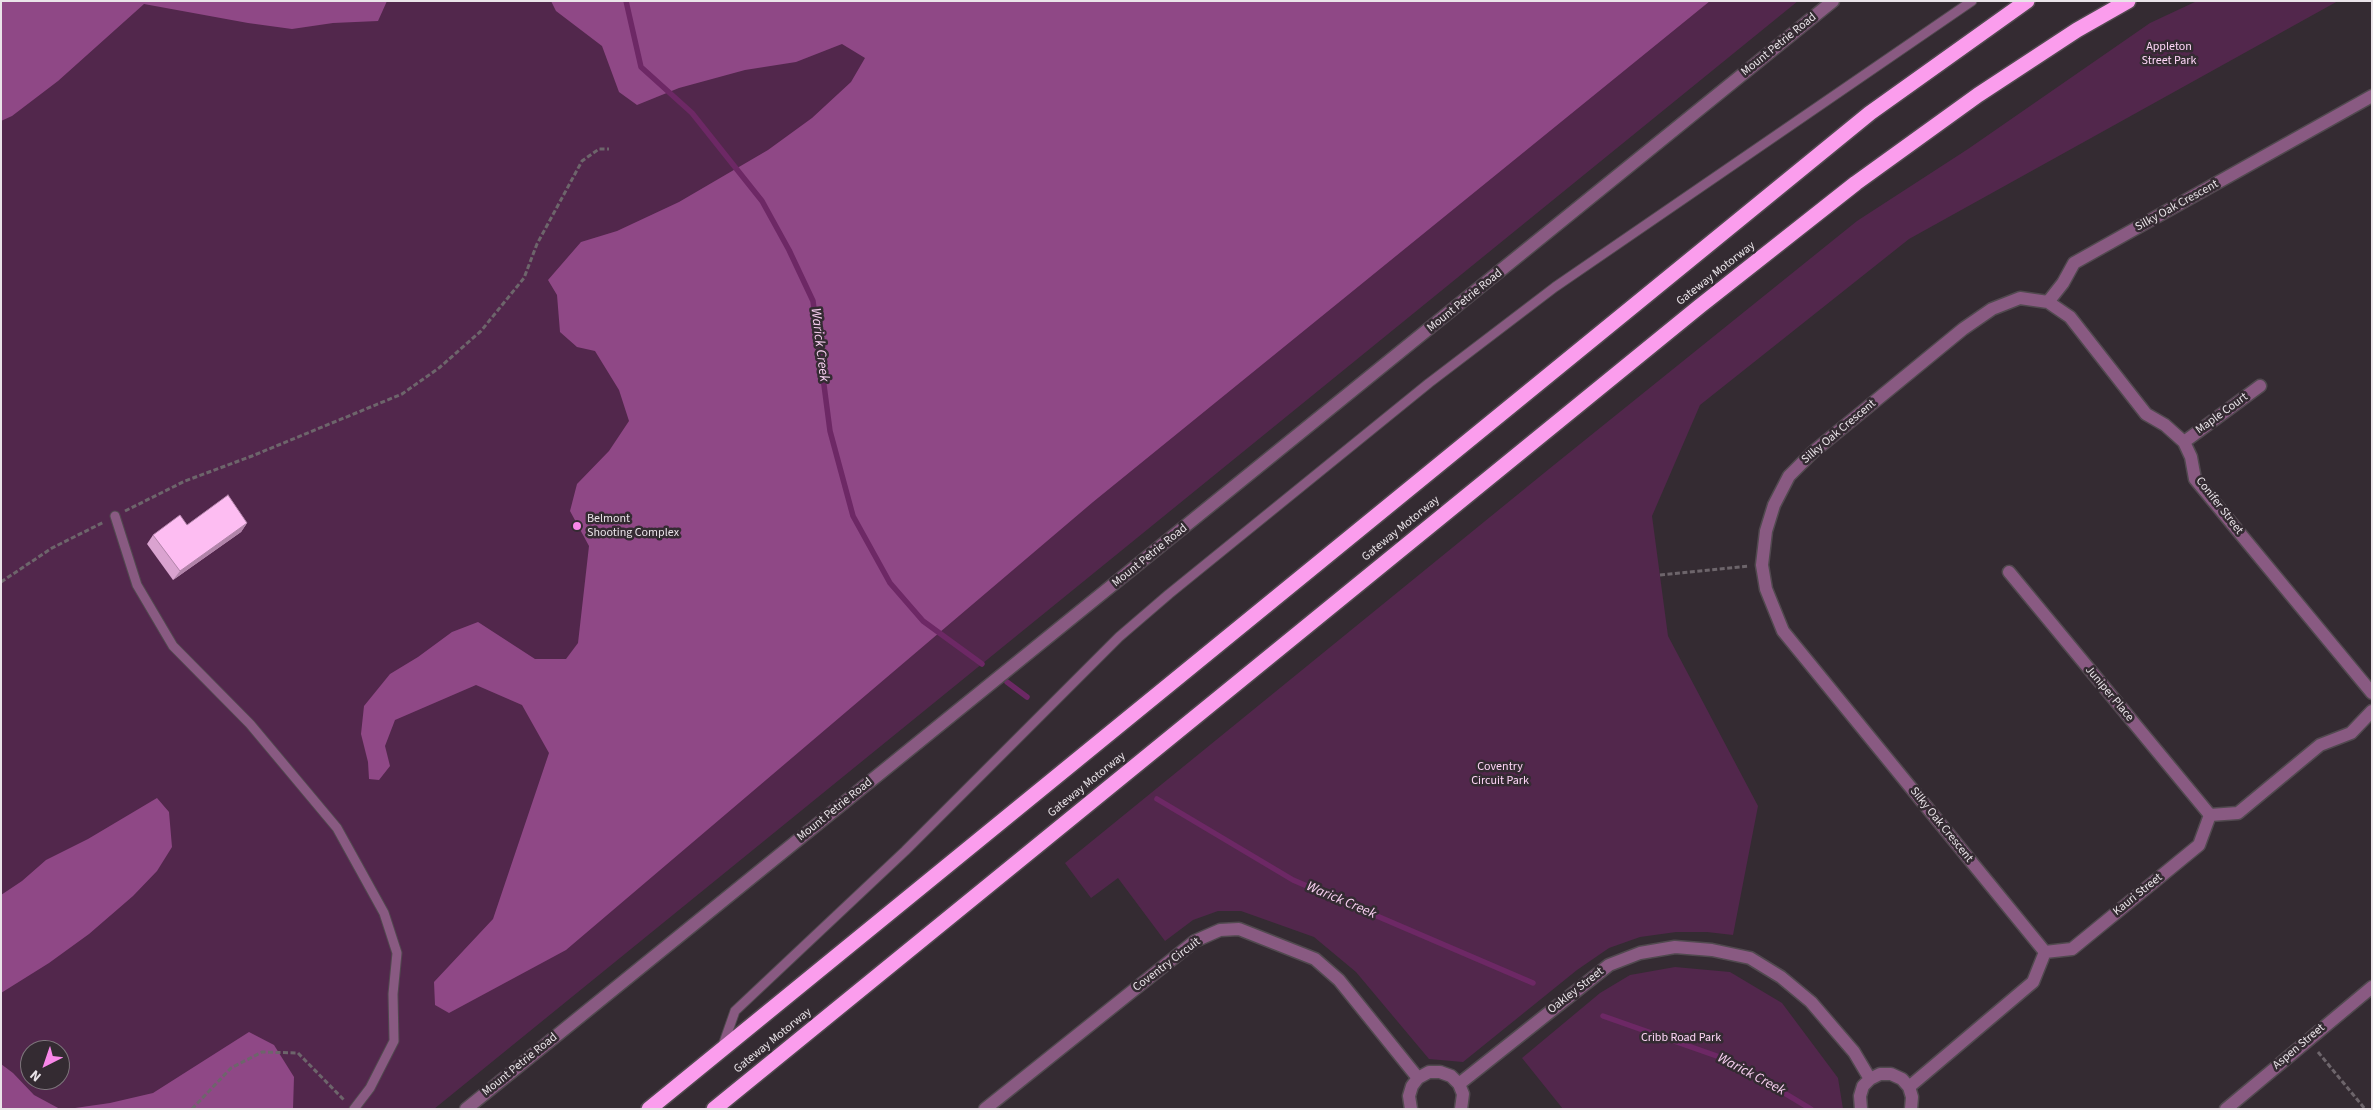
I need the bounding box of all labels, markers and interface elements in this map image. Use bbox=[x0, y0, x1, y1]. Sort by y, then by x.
street label: Mount Petrie Road bbox=[1739, 10, 1819, 80]
park label: Appleton Street Park bbox=[2142, 40, 2196, 68]
street label: Silky Oak Crescent bbox=[2133, 177, 2221, 235]
street label: Gateway Motorway bbox=[1674, 239, 1758, 309]
street label: Mount Petrie Road bbox=[1425, 266, 1505, 336]
water label: Warick Creek bbox=[806, 307, 832, 383]
street label: Maple Court bbox=[2193, 390, 2251, 438]
street label: Silky Oak Crescent bbox=[1799, 397, 1879, 467]
street label: Conifer Street bbox=[2192, 474, 2246, 538]
street label: Gateway Motorway bbox=[1359, 493, 1443, 565]
place label: Belmont Shooting Complex bbox=[587, 512, 679, 540]
marker: Belmont Shooting Complex bbox=[571, 520, 583, 532]
street label: Mount Petrie Road bbox=[1110, 521, 1190, 591]
street label: Juniper Place bbox=[2082, 663, 2136, 725]
street label: Gateway Motorway bbox=[1045, 749, 1129, 821]
park label: Coventry Circuit Park bbox=[1471, 760, 1529, 788]
street label: Mount Petrie Road bbox=[795, 775, 875, 845]
street label: Silky Oak Crescent bbox=[1906, 785, 1976, 865]
street label: Kauri Street bbox=[2111, 871, 2165, 919]
water label: Warick Creek bbox=[1304, 879, 1378, 923]
street label: Coventry Circuit bbox=[1130, 935, 1204, 995]
street label: Oakley Street bbox=[1545, 965, 1607, 1017]
street label: Gateway Motorway bbox=[731, 1005, 815, 1077]
street label: Aspen Street bbox=[2270, 1021, 2328, 1073]
street label: Mount Petrie Road bbox=[480, 1030, 560, 1100]
park label: Cribb Road Park bbox=[1641, 1031, 1721, 1045]
north arrow bbox=[20, 1040, 70, 1090]
water label: Warick Creek bbox=[1714, 1050, 1788, 1100]
text: N bbox=[26, 1065, 46, 1086]

